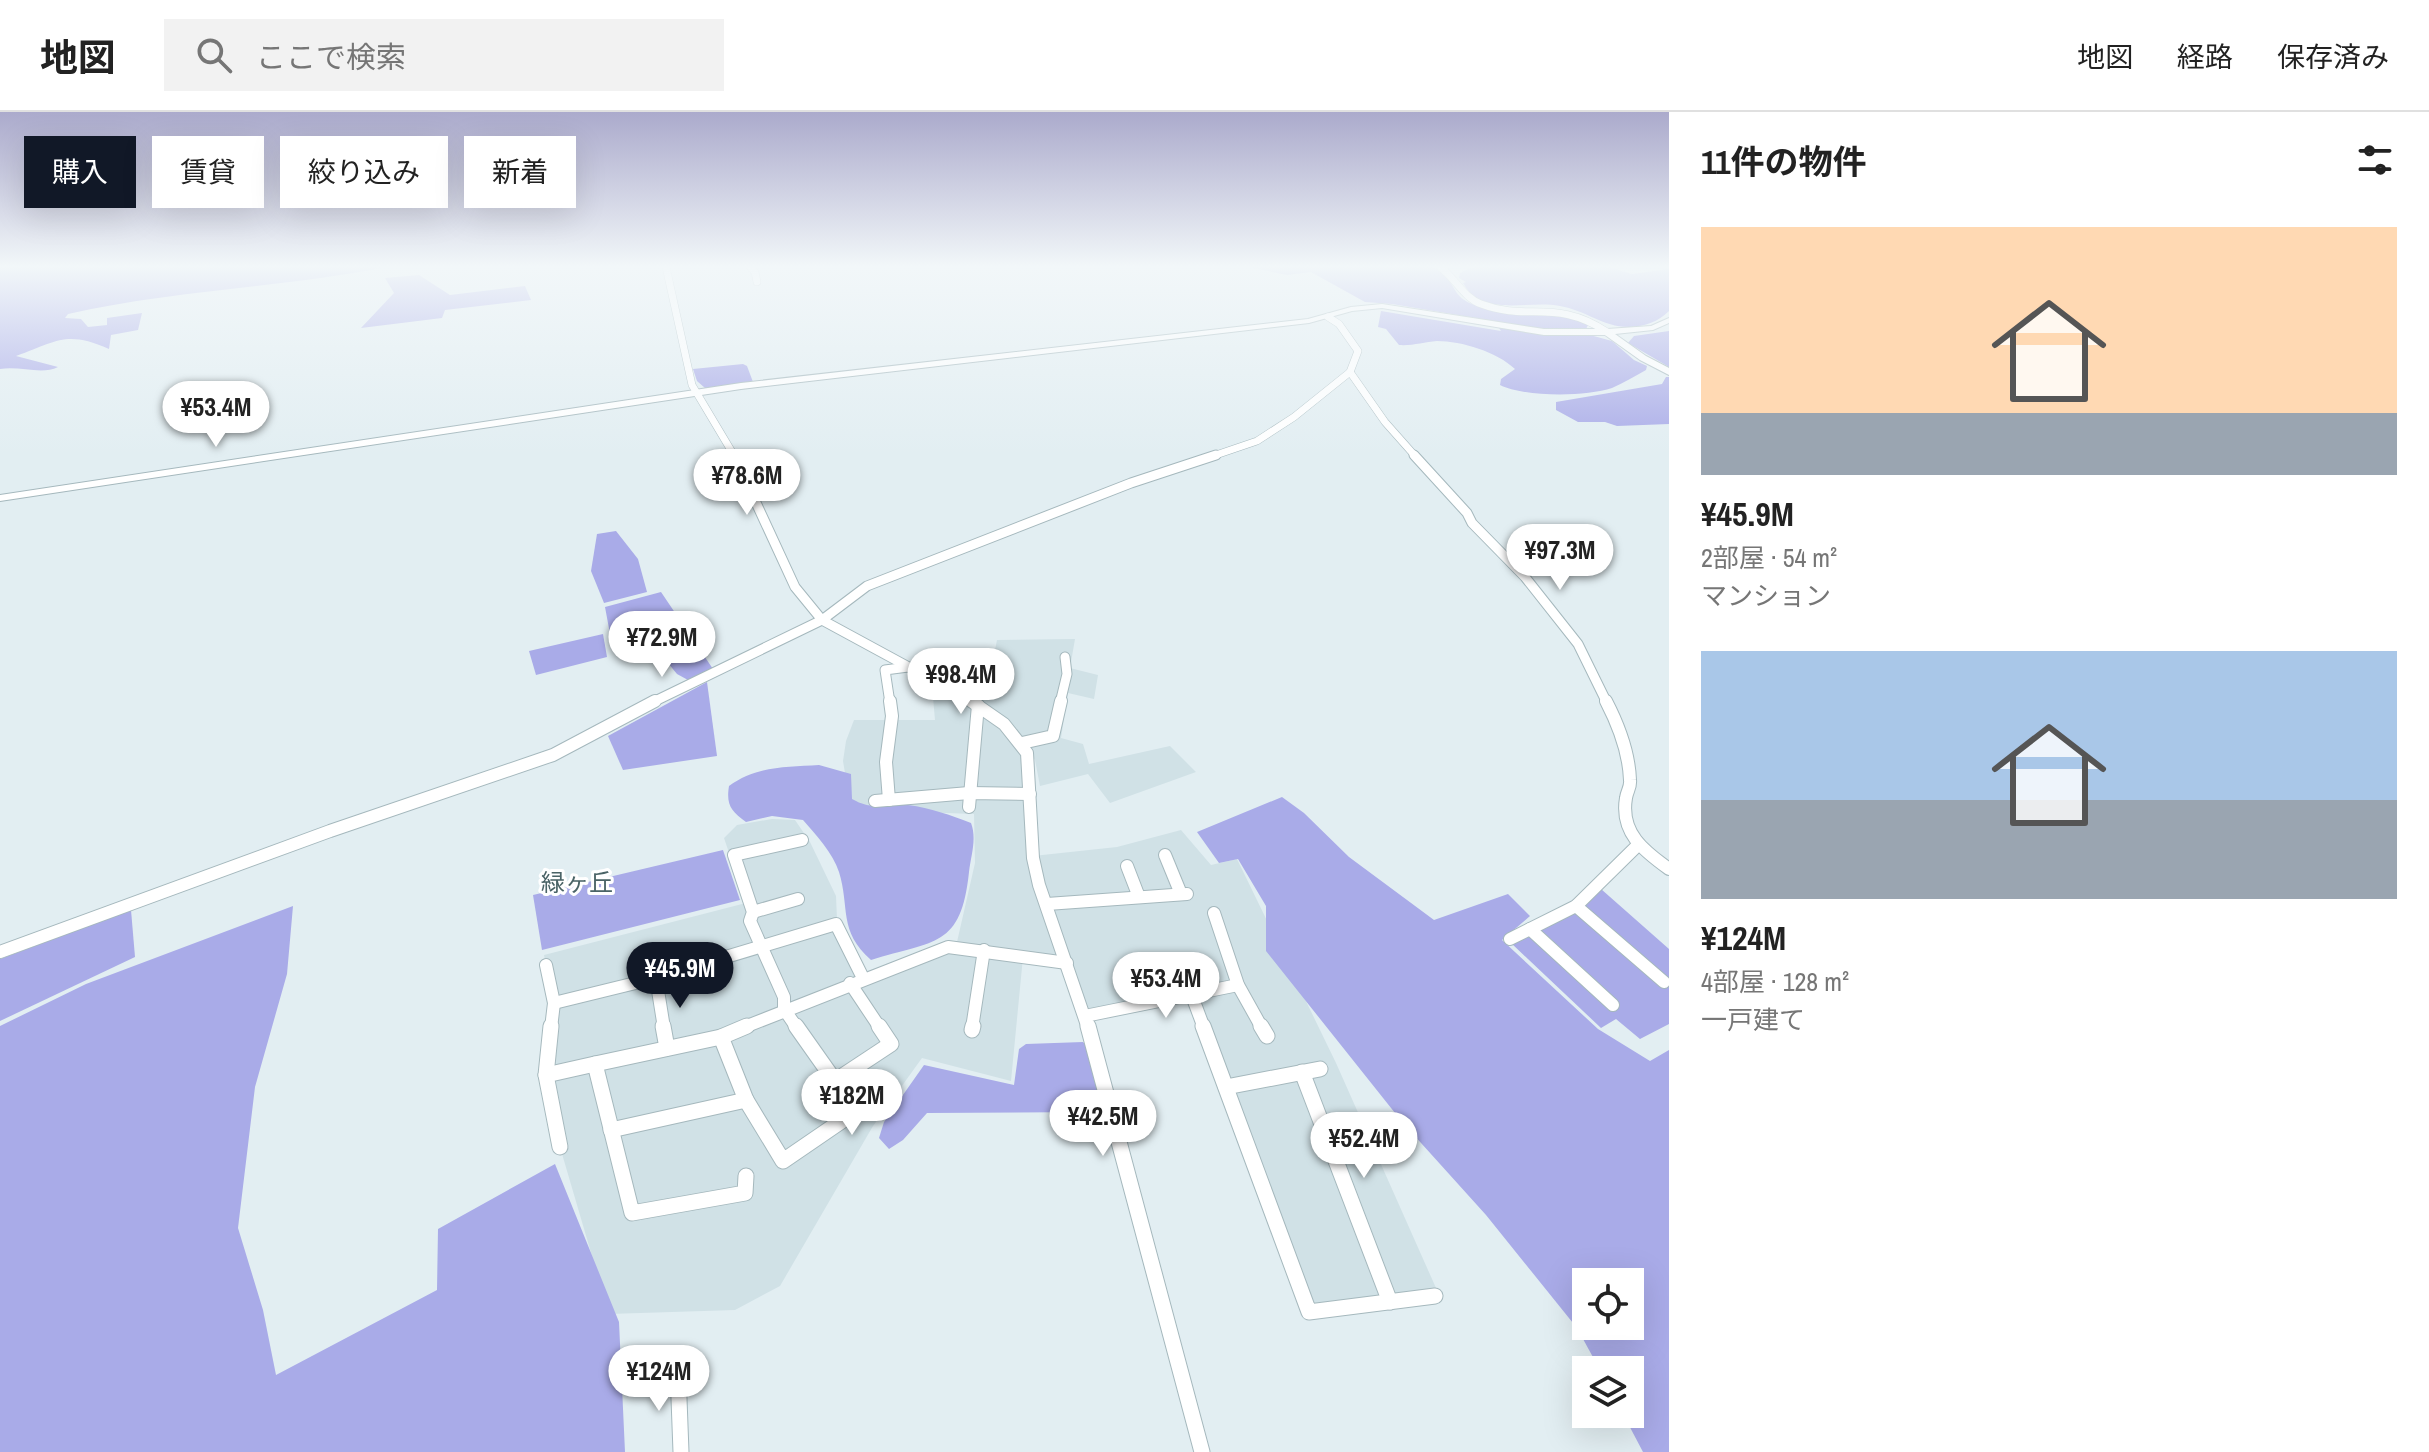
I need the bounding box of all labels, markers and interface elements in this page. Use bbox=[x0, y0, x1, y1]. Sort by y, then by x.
search box bbox=[164, 19, 724, 91]
text: 地図 bbox=[40, 32, 116, 83]
icon: search bbox=[192, 33, 236, 77]
text: ここで検索 bbox=[256, 37, 406, 77]
text: 地図 bbox=[2077, 38, 2133, 76]
text: 経路 bbox=[2177, 38, 2233, 76]
text: 保存済み bbox=[2277, 38, 2389, 76]
chip: 購入 bbox=[24, 136, 136, 208]
chip: 賃貸 bbox=[152, 136, 264, 208]
chip: 絞り込み bbox=[280, 136, 448, 208]
chip: 新着 bbox=[464, 136, 576, 208]
icon: filters bbox=[2353, 138, 2397, 182]
text: 11件の物件 bbox=[1701, 139, 1866, 185]
icon: home bbox=[1977, 279, 2121, 423]
pin: ¥53.4M bbox=[151, 381, 281, 449]
text: ¥53.4M bbox=[180, 389, 252, 424]
pin: ¥78.6M bbox=[682, 449, 812, 517]
text: ¥78.6M bbox=[711, 457, 783, 492]
text: ¥45.9M bbox=[1701, 491, 1794, 537]
pin: ¥97.3M bbox=[1495, 524, 1625, 592]
text: ¥97.3M bbox=[1524, 532, 1596, 567]
text: 2部屋 · 54 m² bbox=[1701, 540, 1837, 575]
text: マンション bbox=[1701, 578, 1831, 613]
pin: ¥72.9M bbox=[597, 611, 727, 679]
text: ¥72.9M bbox=[626, 619, 698, 654]
pin: ¥98.4M bbox=[896, 648, 1026, 716]
text: ¥98.4M bbox=[925, 656, 997, 691]
icon: home bbox=[1977, 703, 2121, 847]
district label: 緑ヶ丘 bbox=[541, 866, 613, 898]
text: ¥124M bbox=[1701, 915, 1786, 961]
pin: ¥45.9M bbox=[615, 942, 745, 1010]
text: ¥45.9M bbox=[644, 950, 716, 985]
pin: ¥53.4M bbox=[1101, 952, 1231, 1020]
text: ¥53.4M bbox=[1130, 960, 1202, 995]
text: 4部屋 · 128 m² bbox=[1701, 964, 1849, 999]
text: 一戸建て bbox=[1701, 1002, 1805, 1037]
pin: ¥182M bbox=[796, 1069, 908, 1137]
text: ¥182M bbox=[819, 1077, 885, 1112]
pin: ¥42.5M bbox=[1038, 1090, 1168, 1158]
text: ¥42.5M bbox=[1067, 1098, 1139, 1133]
pin: ¥52.4M bbox=[1299, 1112, 1429, 1180]
text: ¥52.4M bbox=[1328, 1120, 1400, 1155]
map controls bbox=[1572, 1268, 1644, 1428]
button: locate bbox=[1572, 1268, 1644, 1340]
pin: ¥124M bbox=[603, 1345, 715, 1413]
text: ¥124M bbox=[626, 1353, 692, 1388]
button: layers bbox=[1572, 1356, 1644, 1428]

